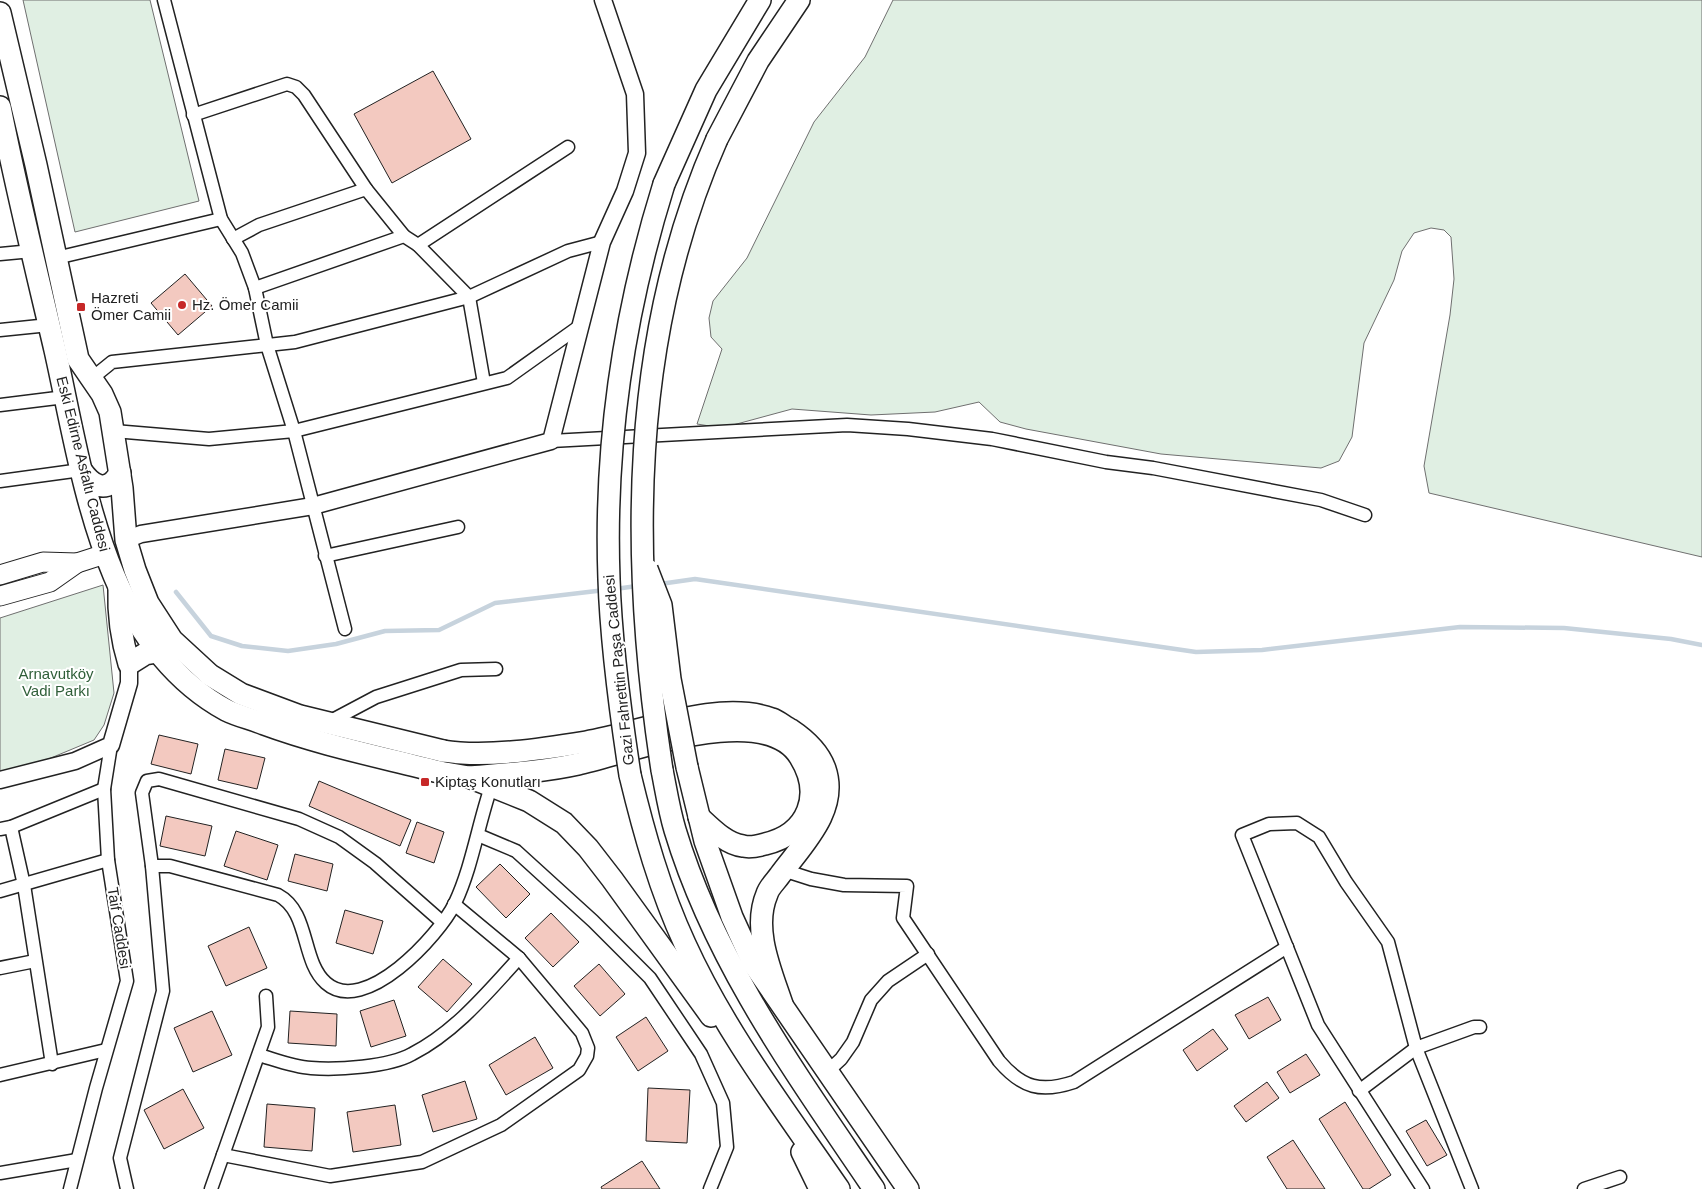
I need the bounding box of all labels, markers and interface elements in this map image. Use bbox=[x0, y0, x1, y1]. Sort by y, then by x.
place label: Hazreti Ömer Camii bbox=[91, 289, 171, 323]
place label: Hz. Ömer Camii bbox=[192, 296, 299, 313]
marker: Hz. Ömer Camii bbox=[176, 299, 188, 311]
marker: Hazreti Ömer Camii bbox=[75, 301, 87, 313]
street label: Eski Edirne Asfaltı Caddesi bbox=[53, 374, 114, 553]
street label: Gazi Fahrettin Paşa Caddesi bbox=[600, 574, 637, 766]
park label: Arnavutköy Vadi Parkı bbox=[18, 665, 94, 699]
place label: Kiptaş Konutları bbox=[435, 773, 541, 790]
marker: Kiptaş Konutları bbox=[419, 776, 431, 788]
street label: Taif Caddesi bbox=[105, 886, 134, 970]

